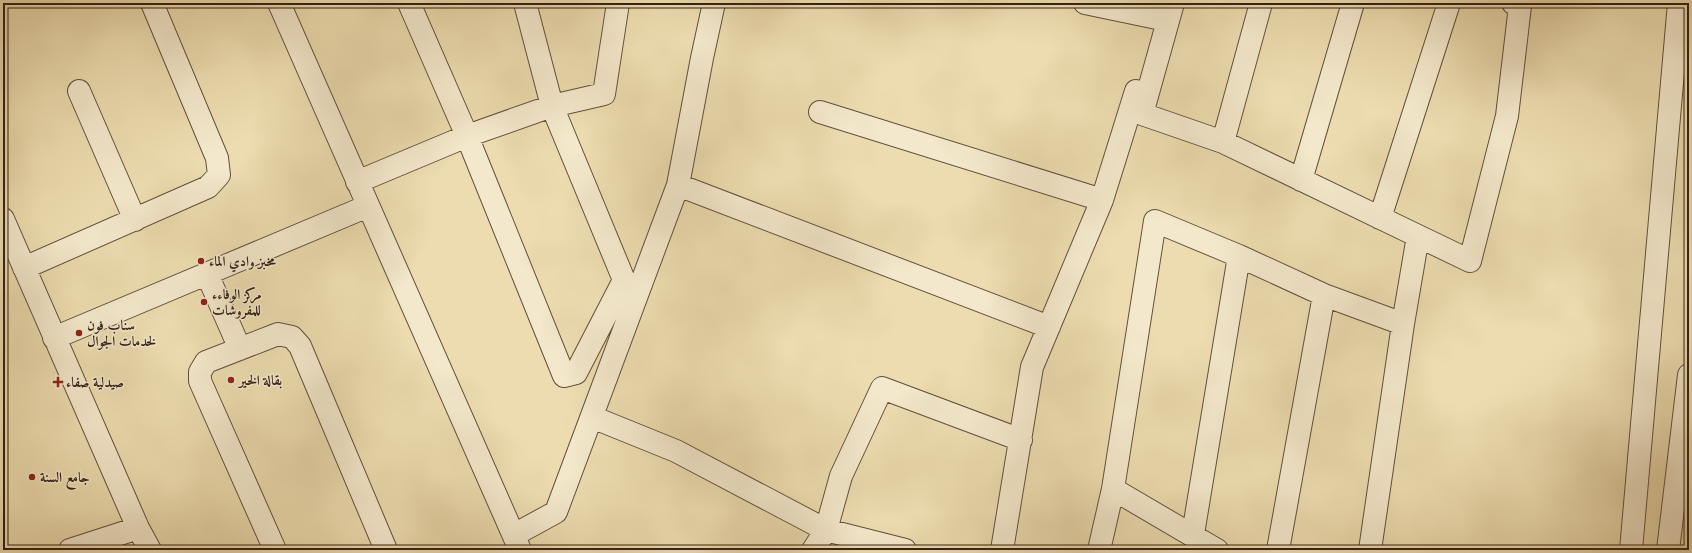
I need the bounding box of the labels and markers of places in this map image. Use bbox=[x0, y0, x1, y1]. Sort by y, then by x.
place label: مخبز وادي الماء bbox=[209, 252, 276, 273]
marker: مخبز وادي الماء bbox=[196, 256, 206, 266]
place label: مركز الوفاءء للمفروشات bbox=[212, 285, 262, 320]
marker: مركز الوفاءء للمفروشات bbox=[199, 297, 209, 307]
place label: سناب فون لخدمات الجوال bbox=[87, 316, 156, 350]
marker: سناب فون لخدمات الجوال bbox=[74, 328, 84, 338]
place label: بقالة الخير bbox=[237, 371, 282, 389]
place label: صيدلية صفاء bbox=[66, 373, 124, 391]
marker: بقالة الخير bbox=[226, 375, 236, 385]
marker: صيدلية صفاء bbox=[53, 377, 63, 387]
place label: جامع السنة bbox=[40, 468, 90, 490]
marker: جامع السنة bbox=[27, 472, 37, 482]

